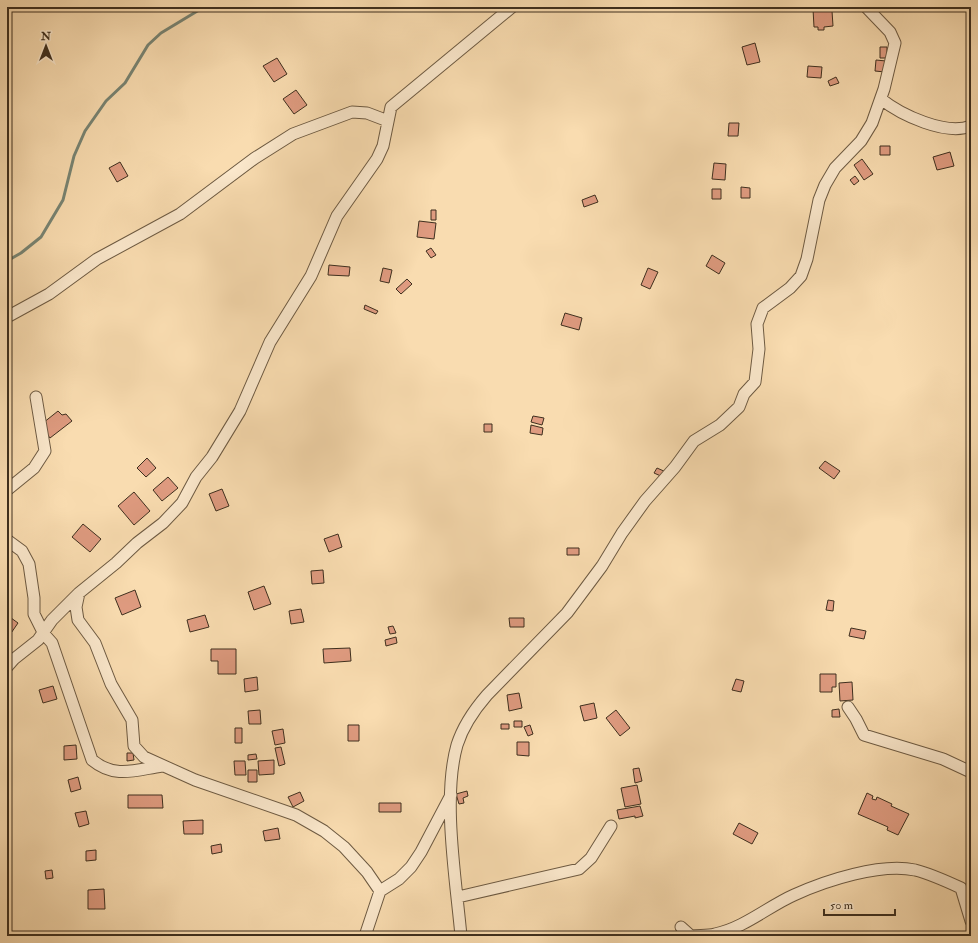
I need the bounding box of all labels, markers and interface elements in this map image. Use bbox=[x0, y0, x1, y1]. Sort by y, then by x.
north arrow bbox=[26, 26, 66, 66]
text: N bbox=[40, 30, 52, 43]
scale bar bbox=[824, 891, 895, 917]
text: 50 m bbox=[830, 898, 854, 913]

